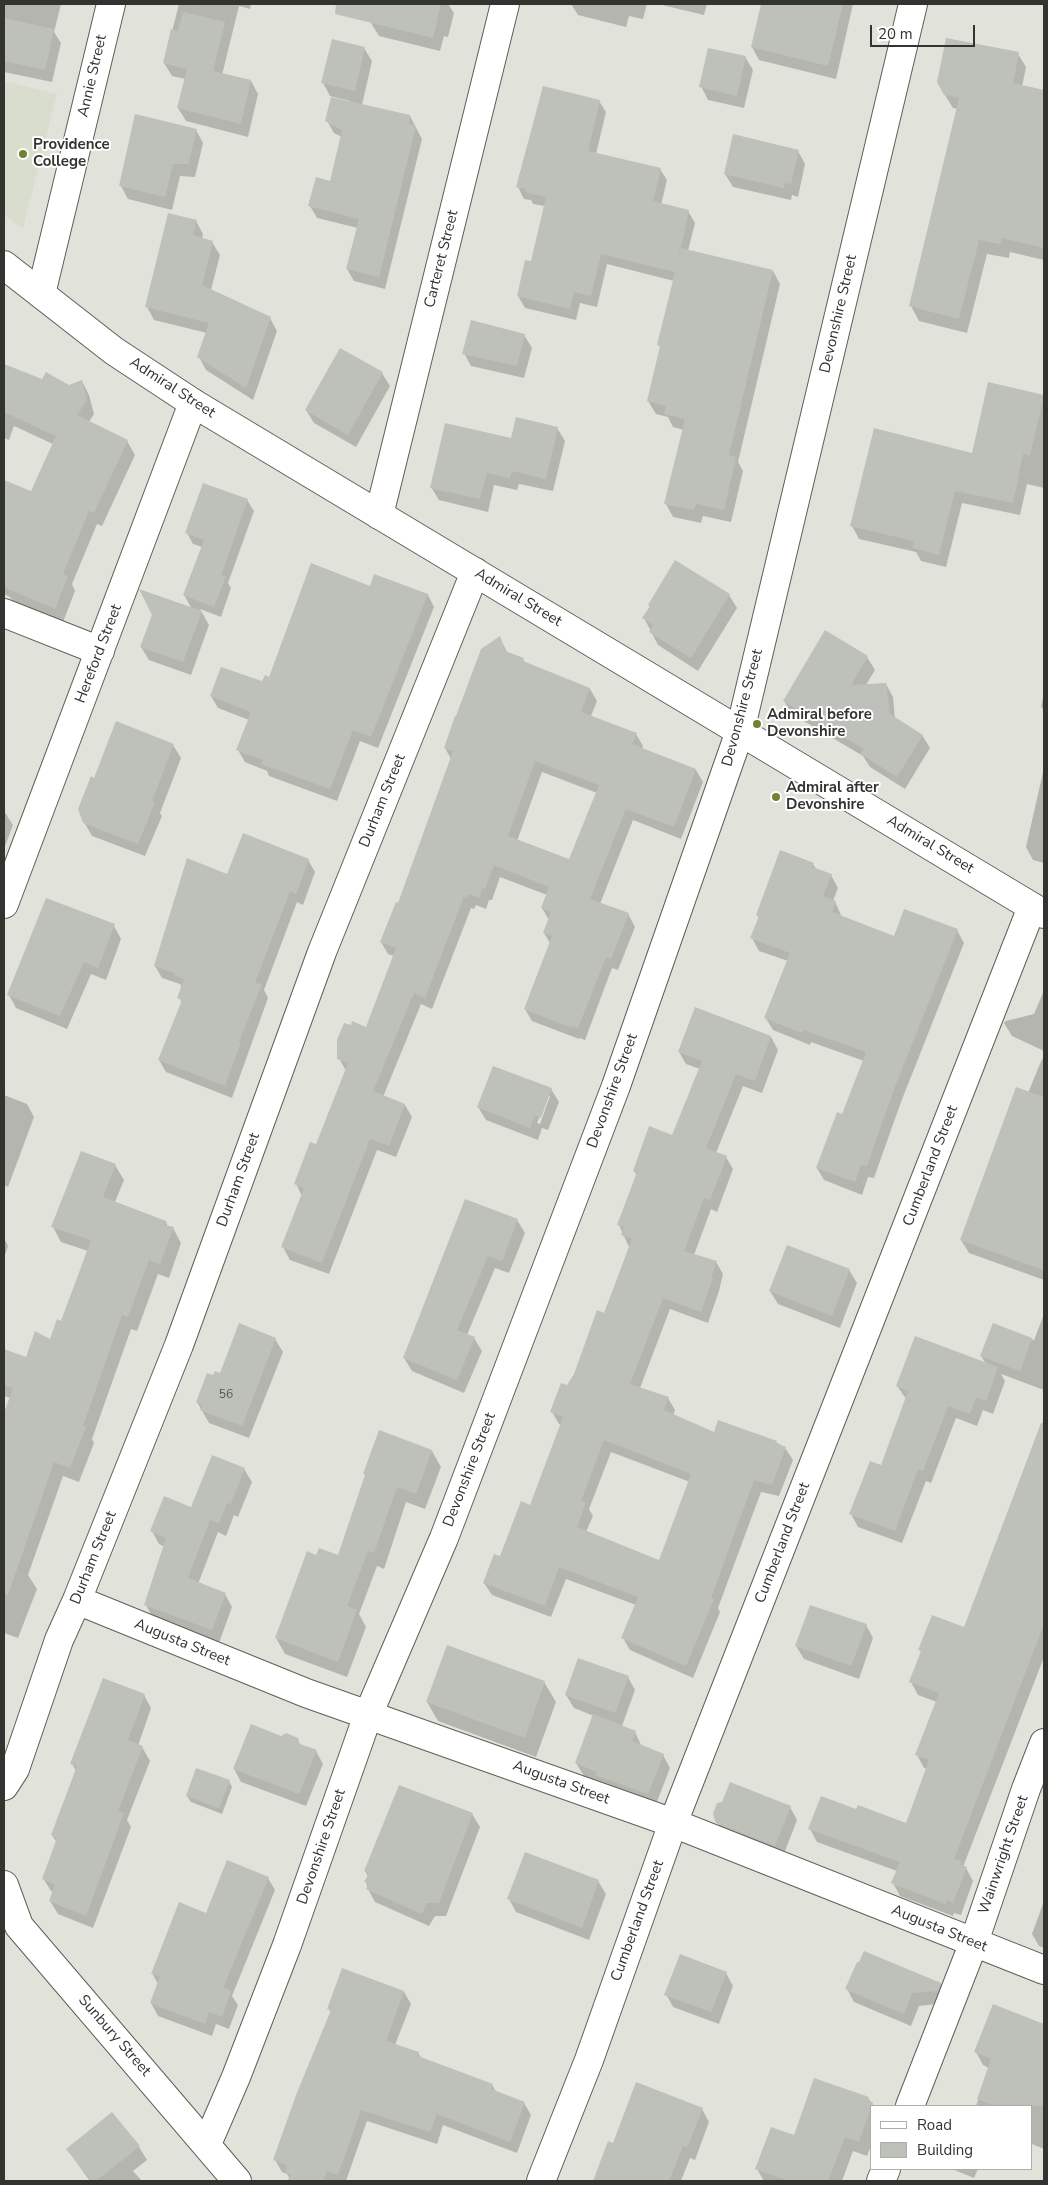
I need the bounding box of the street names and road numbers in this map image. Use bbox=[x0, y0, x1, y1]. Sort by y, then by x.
street label: Annie Street bbox=[75, 33, 111, 119]
street label: Carteret Street bbox=[421, 208, 463, 310]
street label: Devonshire Street bbox=[817, 253, 861, 375]
street label: Admiral Street bbox=[126, 354, 218, 422]
street label: Admiral Street bbox=[471, 565, 565, 631]
street label: Hereford Street bbox=[72, 602, 126, 706]
street label: Devonshire Street bbox=[719, 647, 767, 769]
street label: Durham Street bbox=[356, 752, 410, 850]
street label: Admiral Street bbox=[883, 812, 977, 878]
street label: Devonshire Street bbox=[584, 1031, 642, 1151]
street label: Cumberland Street bbox=[900, 1103, 962, 1229]
street label: Durham Street bbox=[214, 1130, 264, 1230]
street label: Devonshire Street bbox=[440, 1410, 500, 1530]
street label: Cumberland Street bbox=[752, 1480, 814, 1606]
street label: Durham Street bbox=[67, 1509, 121, 1607]
street label: Augusta Street bbox=[131, 1616, 233, 1670]
street label: Augusta Street bbox=[510, 1757, 612, 1809]
street label: Devonshire Street bbox=[294, 1787, 350, 1907]
street label: Wainwright Street bbox=[975, 1793, 1033, 1917]
street label: Cumberland Street bbox=[608, 1858, 668, 1984]
street label: Augusta Street bbox=[888, 1902, 990, 1956]
street label: Sunbury Street bbox=[74, 1992, 154, 2080]

